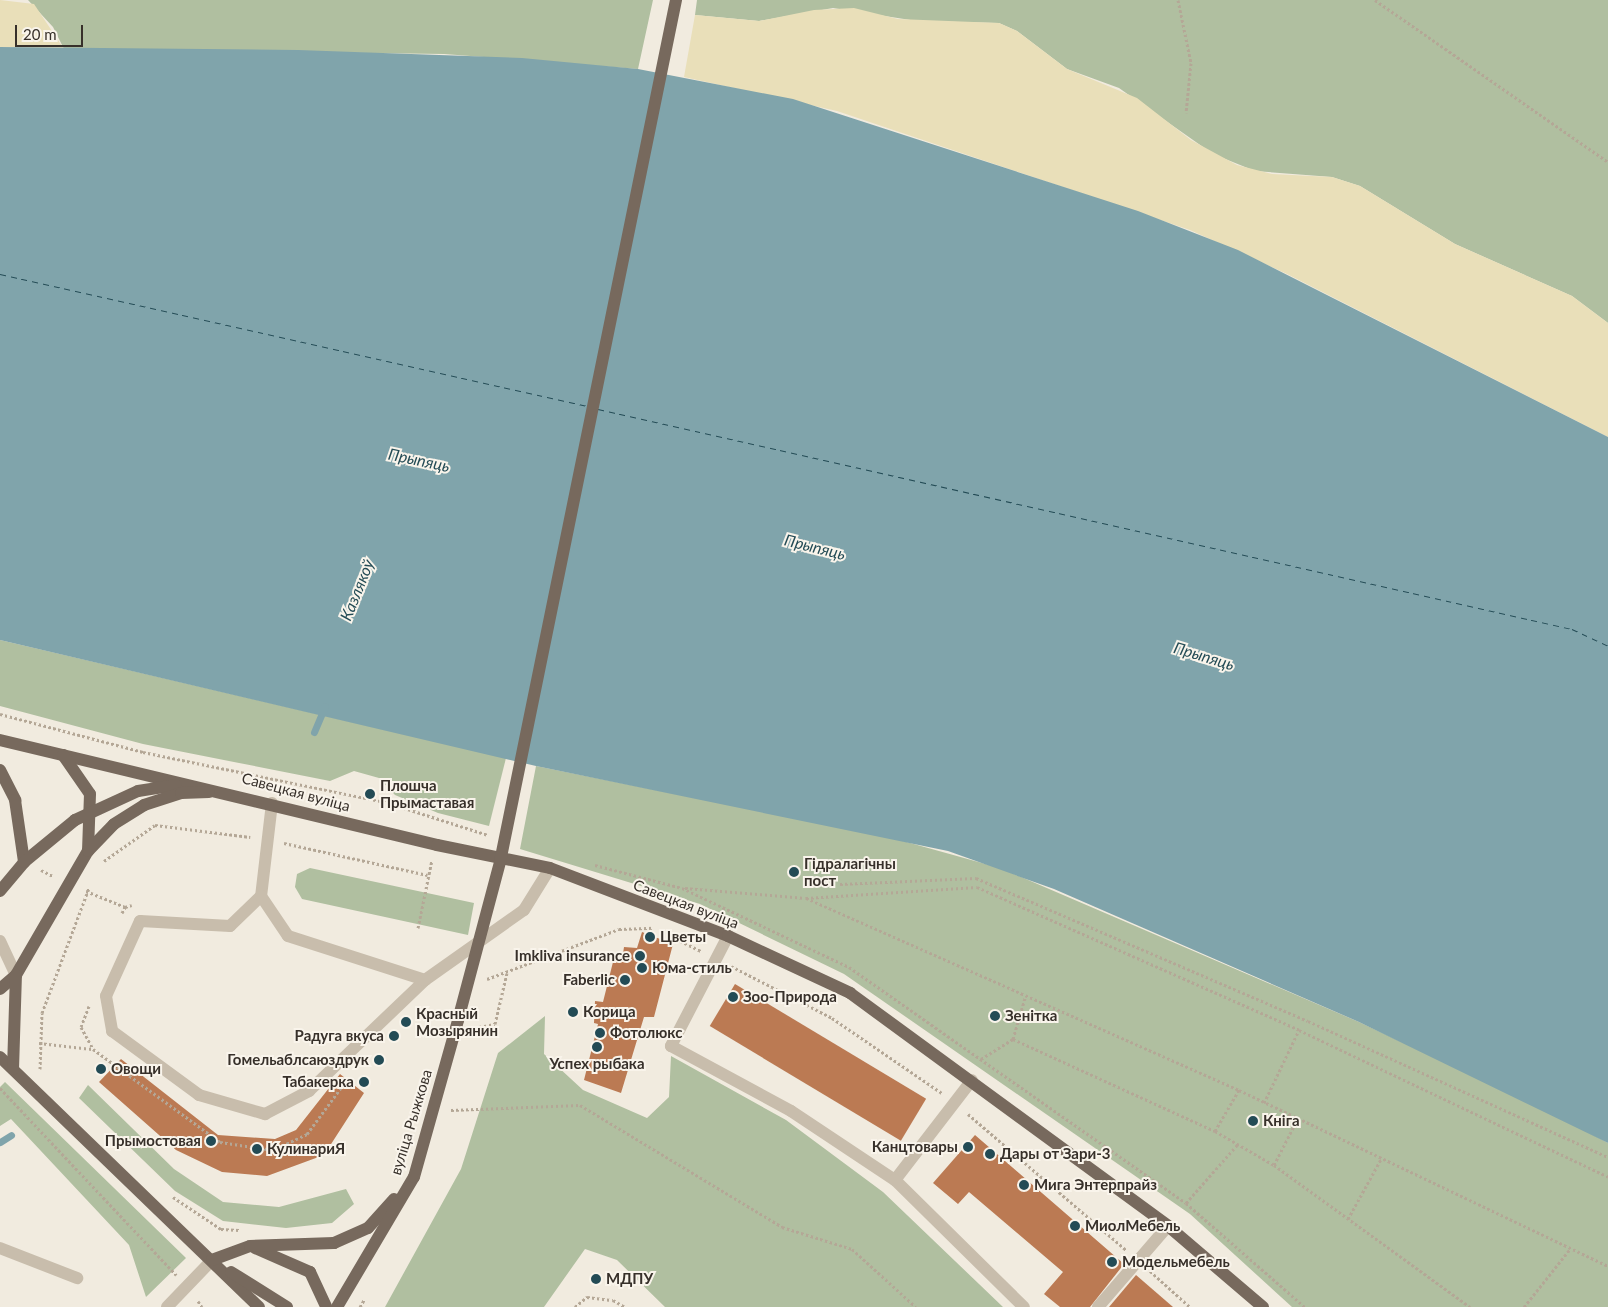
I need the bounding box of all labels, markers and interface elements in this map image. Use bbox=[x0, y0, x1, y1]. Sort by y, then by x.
scale bar bbox=[18, 15, 85, 47]
text: 20 m bbox=[23, 25, 57, 43]
water label: Прыпяць bbox=[387, 444, 451, 476]
water label: Прыпяць bbox=[782, 530, 848, 564]
water label: Казлякоў bbox=[336, 557, 378, 623]
water label: Прыпяць bbox=[1171, 638, 1237, 674]
street label: Савецкая вуліца bbox=[240, 769, 352, 815]
place label: Плошча Прымаставая bbox=[380, 776, 474, 811]
marker: Плошча Прымаставая bbox=[364, 788, 376, 800]
place label: Гідралагічны пост bbox=[804, 854, 896, 889]
marker: Гідралагічны пост bbox=[788, 866, 800, 878]
street label: Савецкая вуліца bbox=[631, 876, 741, 932]
place label: Цветы bbox=[660, 928, 706, 946]
marker: Цветы bbox=[644, 931, 656, 943]
place label: Imkliva insurance bbox=[515, 947, 630, 965]
marker: Imkliva insurance bbox=[634, 950, 646, 962]
place label: Юма-стиль bbox=[652, 959, 732, 977]
marker: Юма-стиль bbox=[636, 962, 648, 974]
place label: Faberlic bbox=[563, 971, 615, 989]
marker: Faberlic bbox=[619, 974, 631, 986]
place label: Зоо-Природа bbox=[743, 988, 837, 1006]
marker: Зоо-Природа bbox=[727, 991, 739, 1003]
place label: Корица bbox=[583, 1003, 636, 1021]
place label: Красный Мозырянин bbox=[416, 1004, 498, 1039]
marker: Корица bbox=[567, 1006, 579, 1018]
place label: Зенітка bbox=[1005, 1007, 1057, 1025]
marker: Зенітка bbox=[989, 1010, 1001, 1022]
marker: Красный Мозырянин bbox=[400, 1016, 412, 1028]
place label: Фотолюкс bbox=[610, 1024, 682, 1042]
place label: Радуга вкуса bbox=[295, 1027, 384, 1045]
marker: Фотолюкс bbox=[594, 1027, 606, 1039]
marker: Радуга вкуса bbox=[388, 1030, 400, 1042]
marker: Успех рыбака bbox=[591, 1041, 603, 1053]
place label: Гомельаблсаюздрук bbox=[227, 1051, 369, 1069]
marker: Гомельаблсаюздрук bbox=[373, 1054, 385, 1066]
place label: Успех рыбака bbox=[549, 1055, 645, 1073]
place label: Овощи bbox=[111, 1060, 161, 1078]
marker: Овощи bbox=[95, 1063, 107, 1075]
street label: вуліца Рыжкова bbox=[386, 1067, 436, 1177]
place label: Табакерка bbox=[282, 1073, 354, 1091]
marker: Табакерка bbox=[358, 1076, 370, 1088]
place label: Кніга bbox=[1263, 1112, 1300, 1130]
marker: Кніга bbox=[1247, 1115, 1259, 1127]
place label: Прымостовая bbox=[105, 1132, 201, 1150]
marker: Прымостовая bbox=[205, 1135, 217, 1147]
place label: Канцтовары bbox=[872, 1138, 958, 1156]
place label: КулинариЯ bbox=[267, 1140, 345, 1158]
marker: Канцтовары bbox=[962, 1141, 974, 1153]
marker: КулинариЯ bbox=[251, 1143, 263, 1155]
place label: Дары от Зари-3 bbox=[1000, 1145, 1111, 1163]
marker: Дары от Зари-3 bbox=[984, 1148, 996, 1160]
place label: Мига Энтерпрайз bbox=[1034, 1176, 1157, 1194]
marker: Мига Энтерпрайз bbox=[1018, 1179, 1030, 1191]
place label: МиолМебель bbox=[1085, 1217, 1180, 1235]
marker: МиолМебель bbox=[1069, 1220, 1081, 1232]
place label: Модельмебель bbox=[1122, 1253, 1230, 1271]
marker: Модельмебель bbox=[1106, 1256, 1118, 1268]
place label: МДПУ bbox=[606, 1270, 653, 1288]
marker: МДПУ bbox=[590, 1273, 602, 1285]

